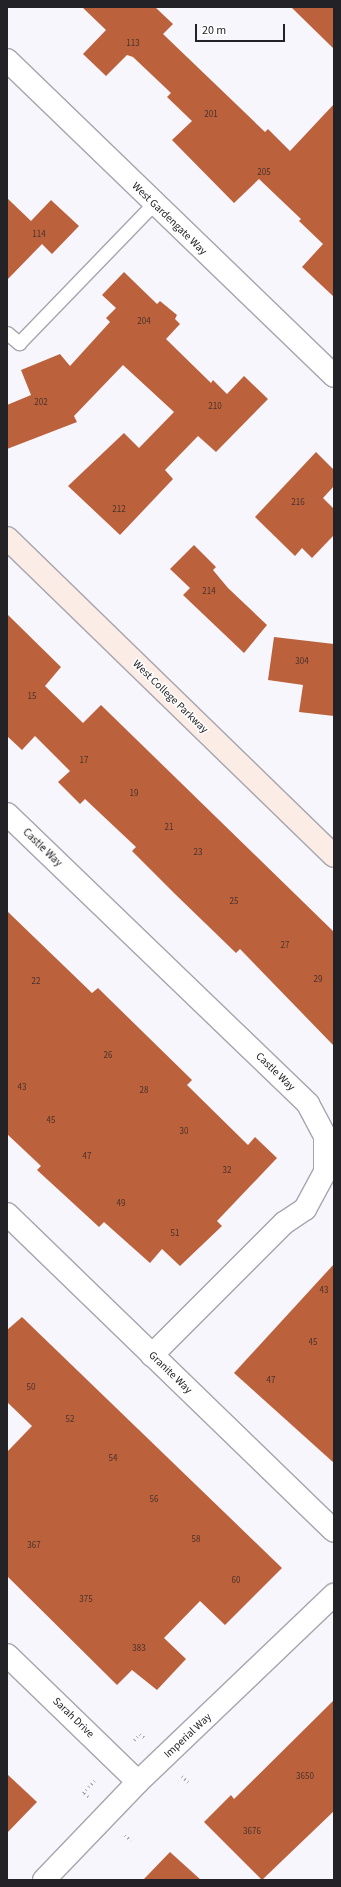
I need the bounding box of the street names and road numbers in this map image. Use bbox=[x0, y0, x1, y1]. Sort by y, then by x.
street label: West Gardengate Way bbox=[129, 180, 209, 258]
street label: West College Parkway bbox=[130, 658, 210, 736]
street label: Castle Way bbox=[20, 826, 64, 870]
street label: Castle Way bbox=[253, 1050, 297, 1094]
street label: Granite Way bbox=[146, 1349, 194, 1397]
street label: Sarah Drive bbox=[50, 1695, 96, 1741]
street label: Imperial Way bbox=[162, 1711, 214, 1761]

